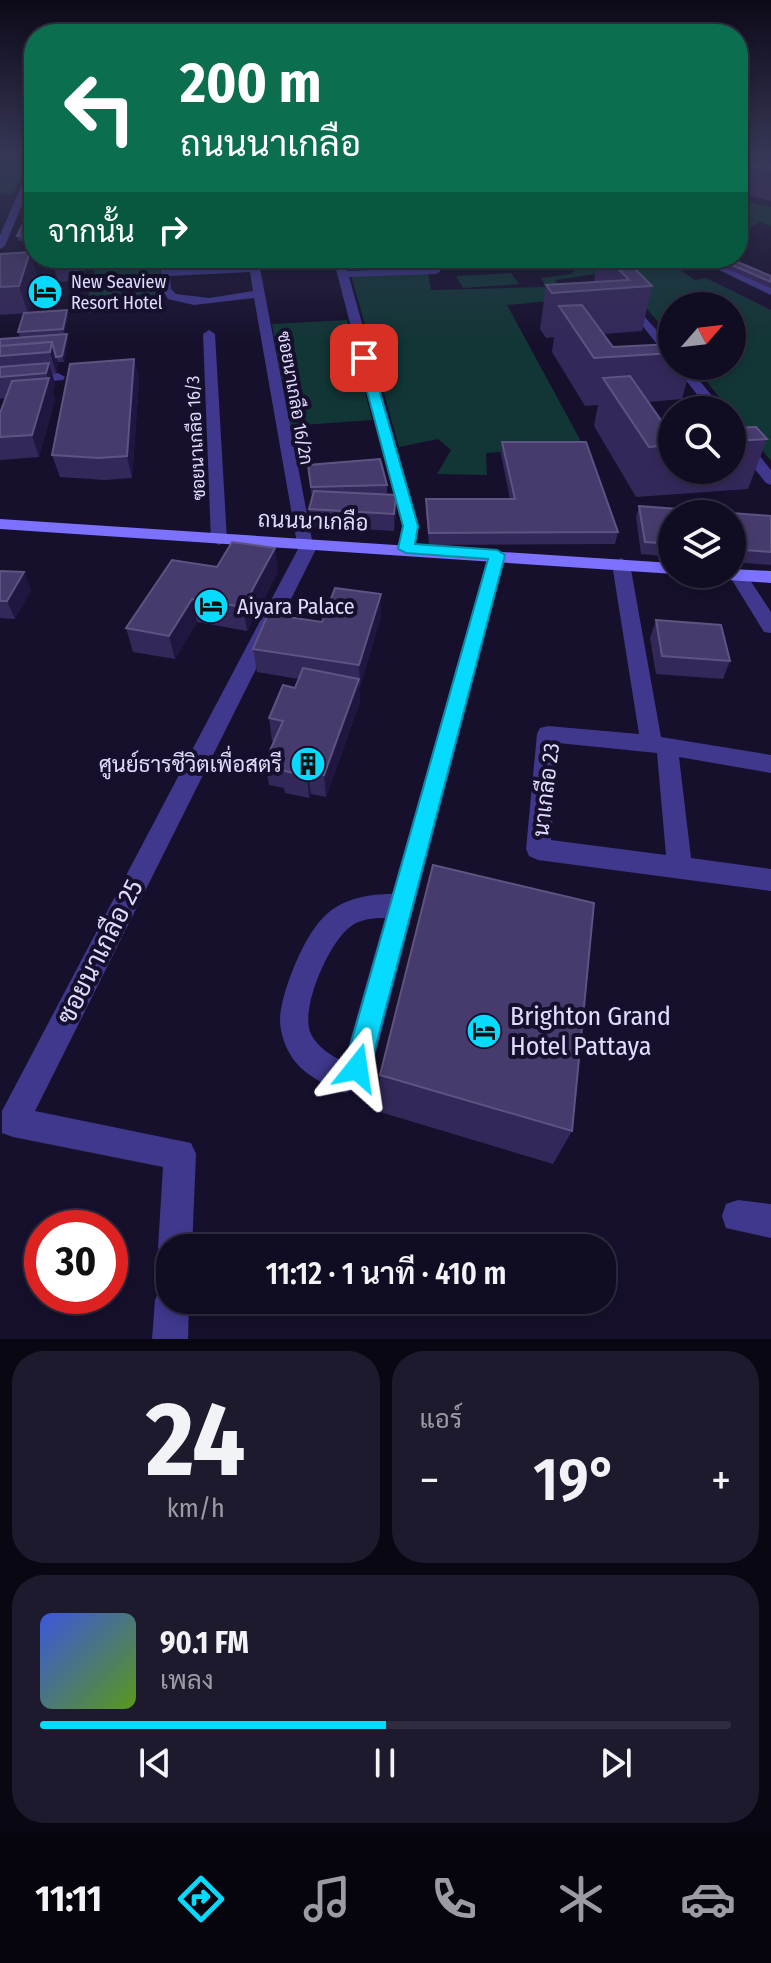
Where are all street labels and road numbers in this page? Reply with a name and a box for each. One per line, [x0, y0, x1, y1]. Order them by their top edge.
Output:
street label: ซอยนาเกลือ 16/2ก [272, 329, 319, 466]
street label: ซอยนาเกลือ 16/3 [181, 375, 210, 501]
street label: ถนนนาเกลือ [257, 506, 369, 536]
street label: นาเกลือ 23 [527, 741, 565, 839]
street label: ซอยนาเกลือ 25 [49, 874, 150, 1030]

